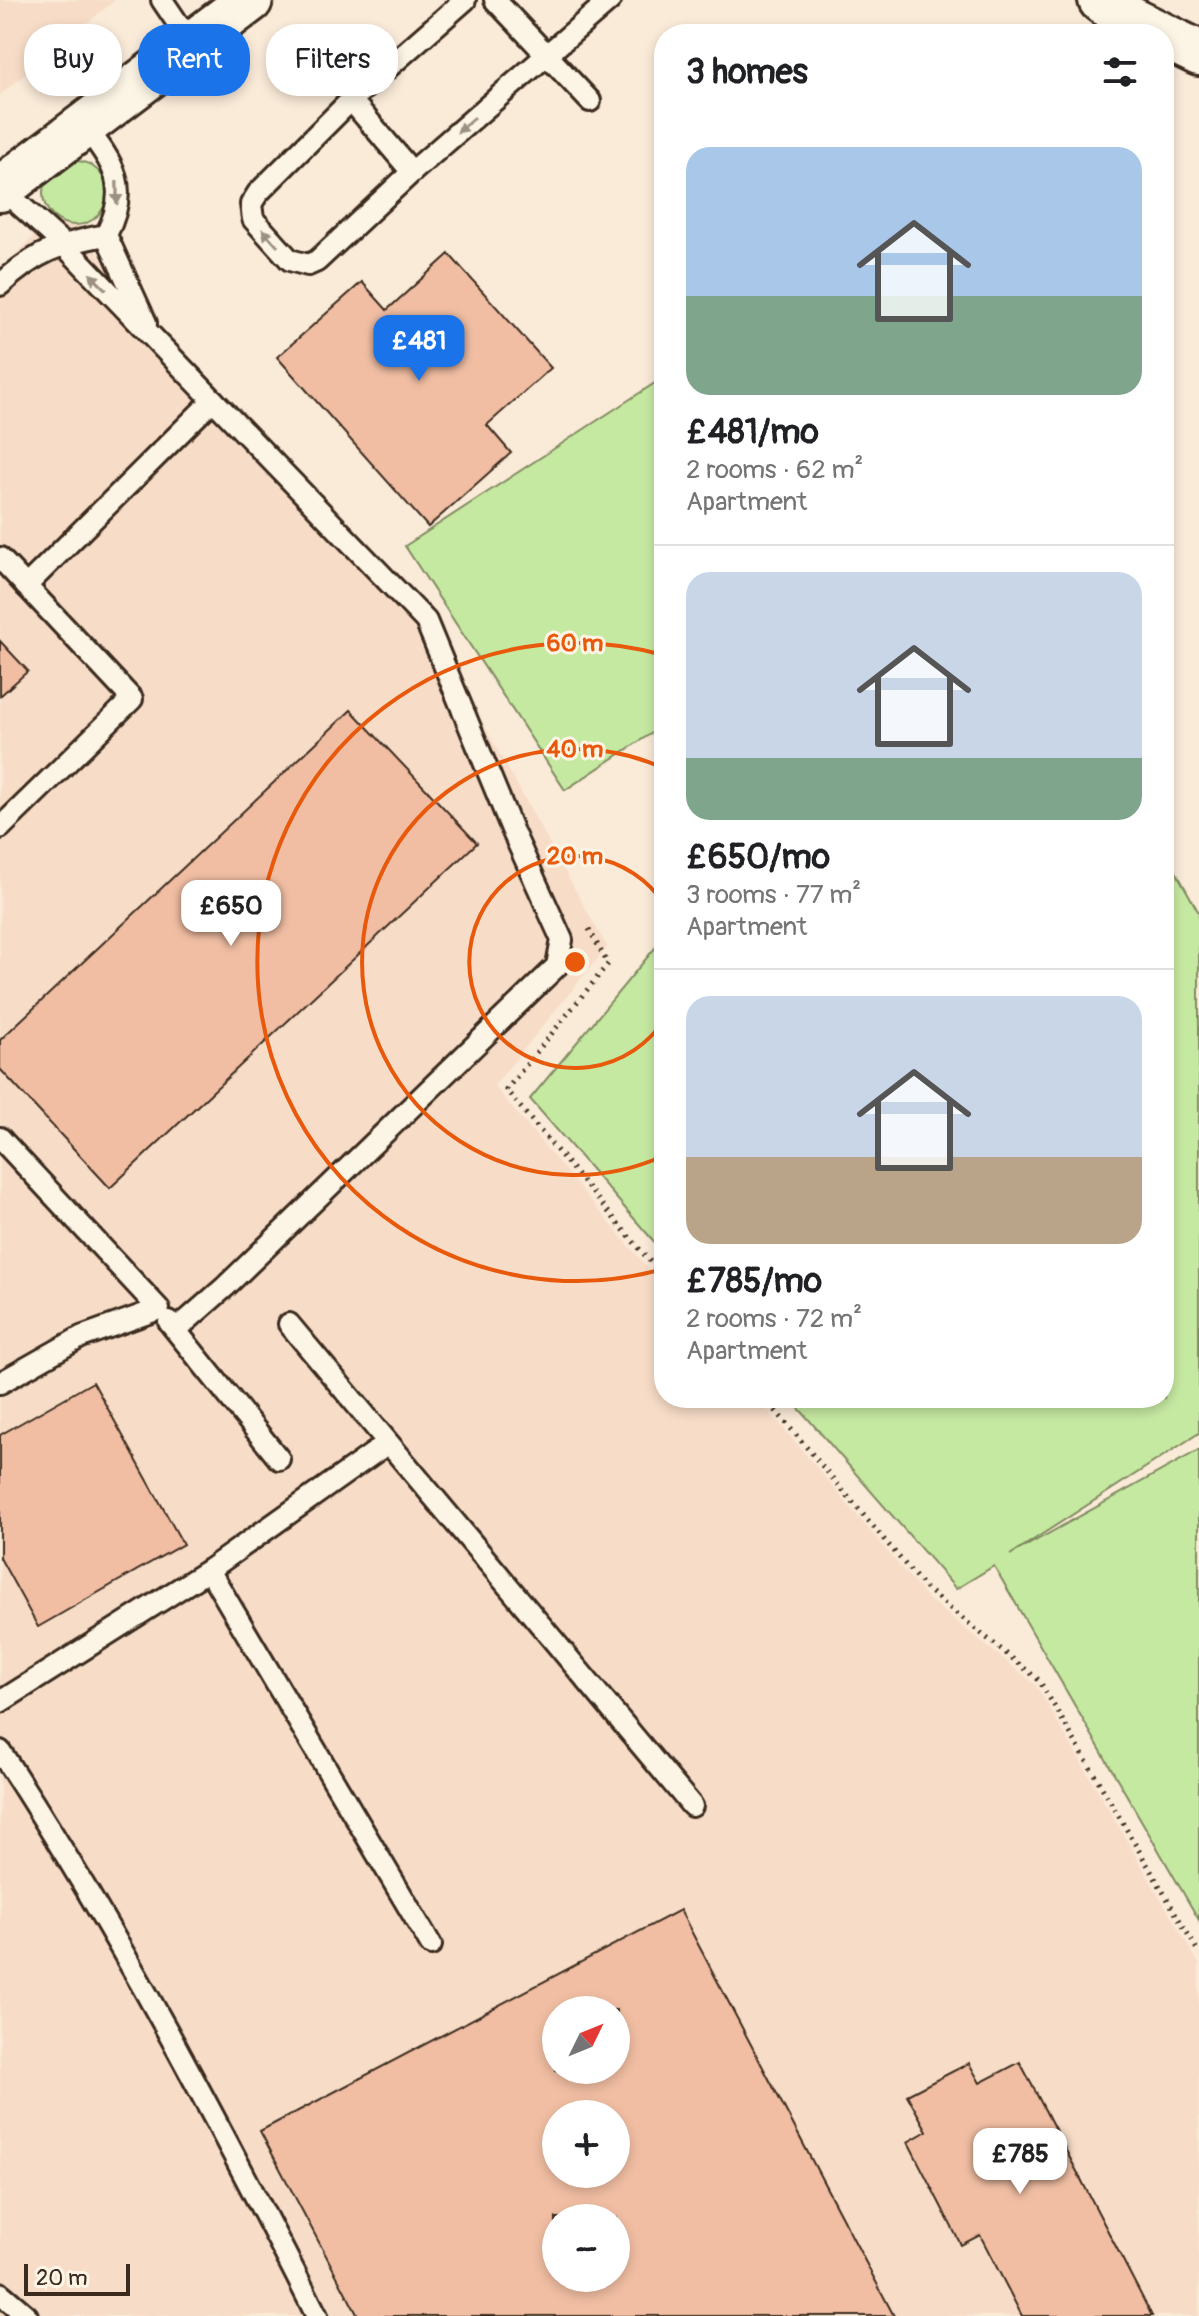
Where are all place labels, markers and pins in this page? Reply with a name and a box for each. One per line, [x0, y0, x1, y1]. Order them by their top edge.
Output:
pin: £481 [372, 315, 466, 383]
pin: £650 [184, 880, 278, 948]
centre of rings [561, 948, 589, 976]
pin: £785 [973, 2128, 1067, 2196]

